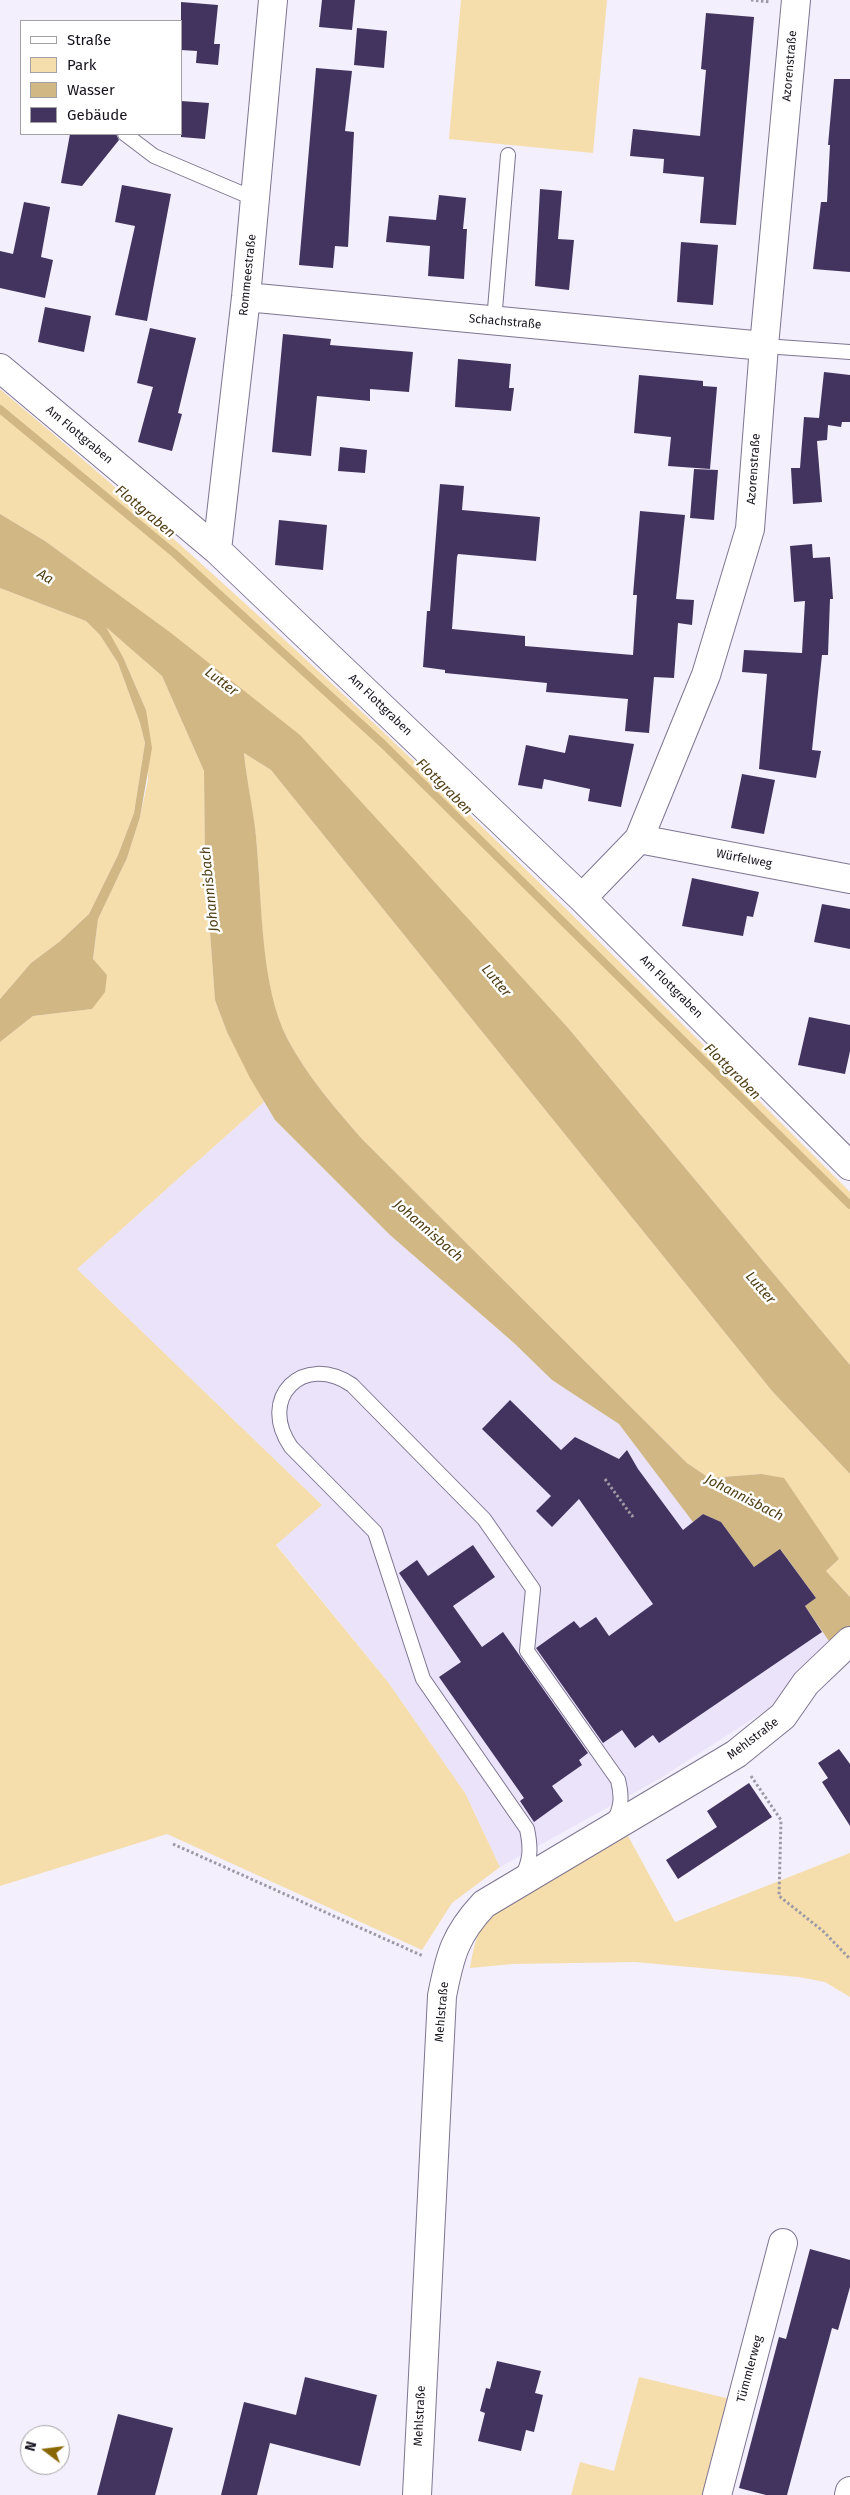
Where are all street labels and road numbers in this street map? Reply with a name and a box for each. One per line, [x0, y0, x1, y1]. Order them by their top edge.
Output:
street label: Azorenstraße [780, 30, 800, 102]
street label: Rommeestraße [237, 233, 259, 317]
street label: Schachstraße [468, 312, 542, 332]
street label: Am Flottgraben [43, 403, 115, 467]
street label: Azorenstraße [744, 433, 764, 505]
street label: Am Flottgraben [345, 671, 415, 739]
street label: Würfelweg [715, 847, 773, 871]
street label: Am Flottgraben [637, 953, 705, 1021]
street label: Mehlstraße [724, 1715, 782, 1763]
street label: Mehlstraße [432, 1981, 452, 2043]
street label: Tümmlerweg [734, 2334, 766, 2404]
street label: Mehlstraße [411, 2385, 429, 2447]

